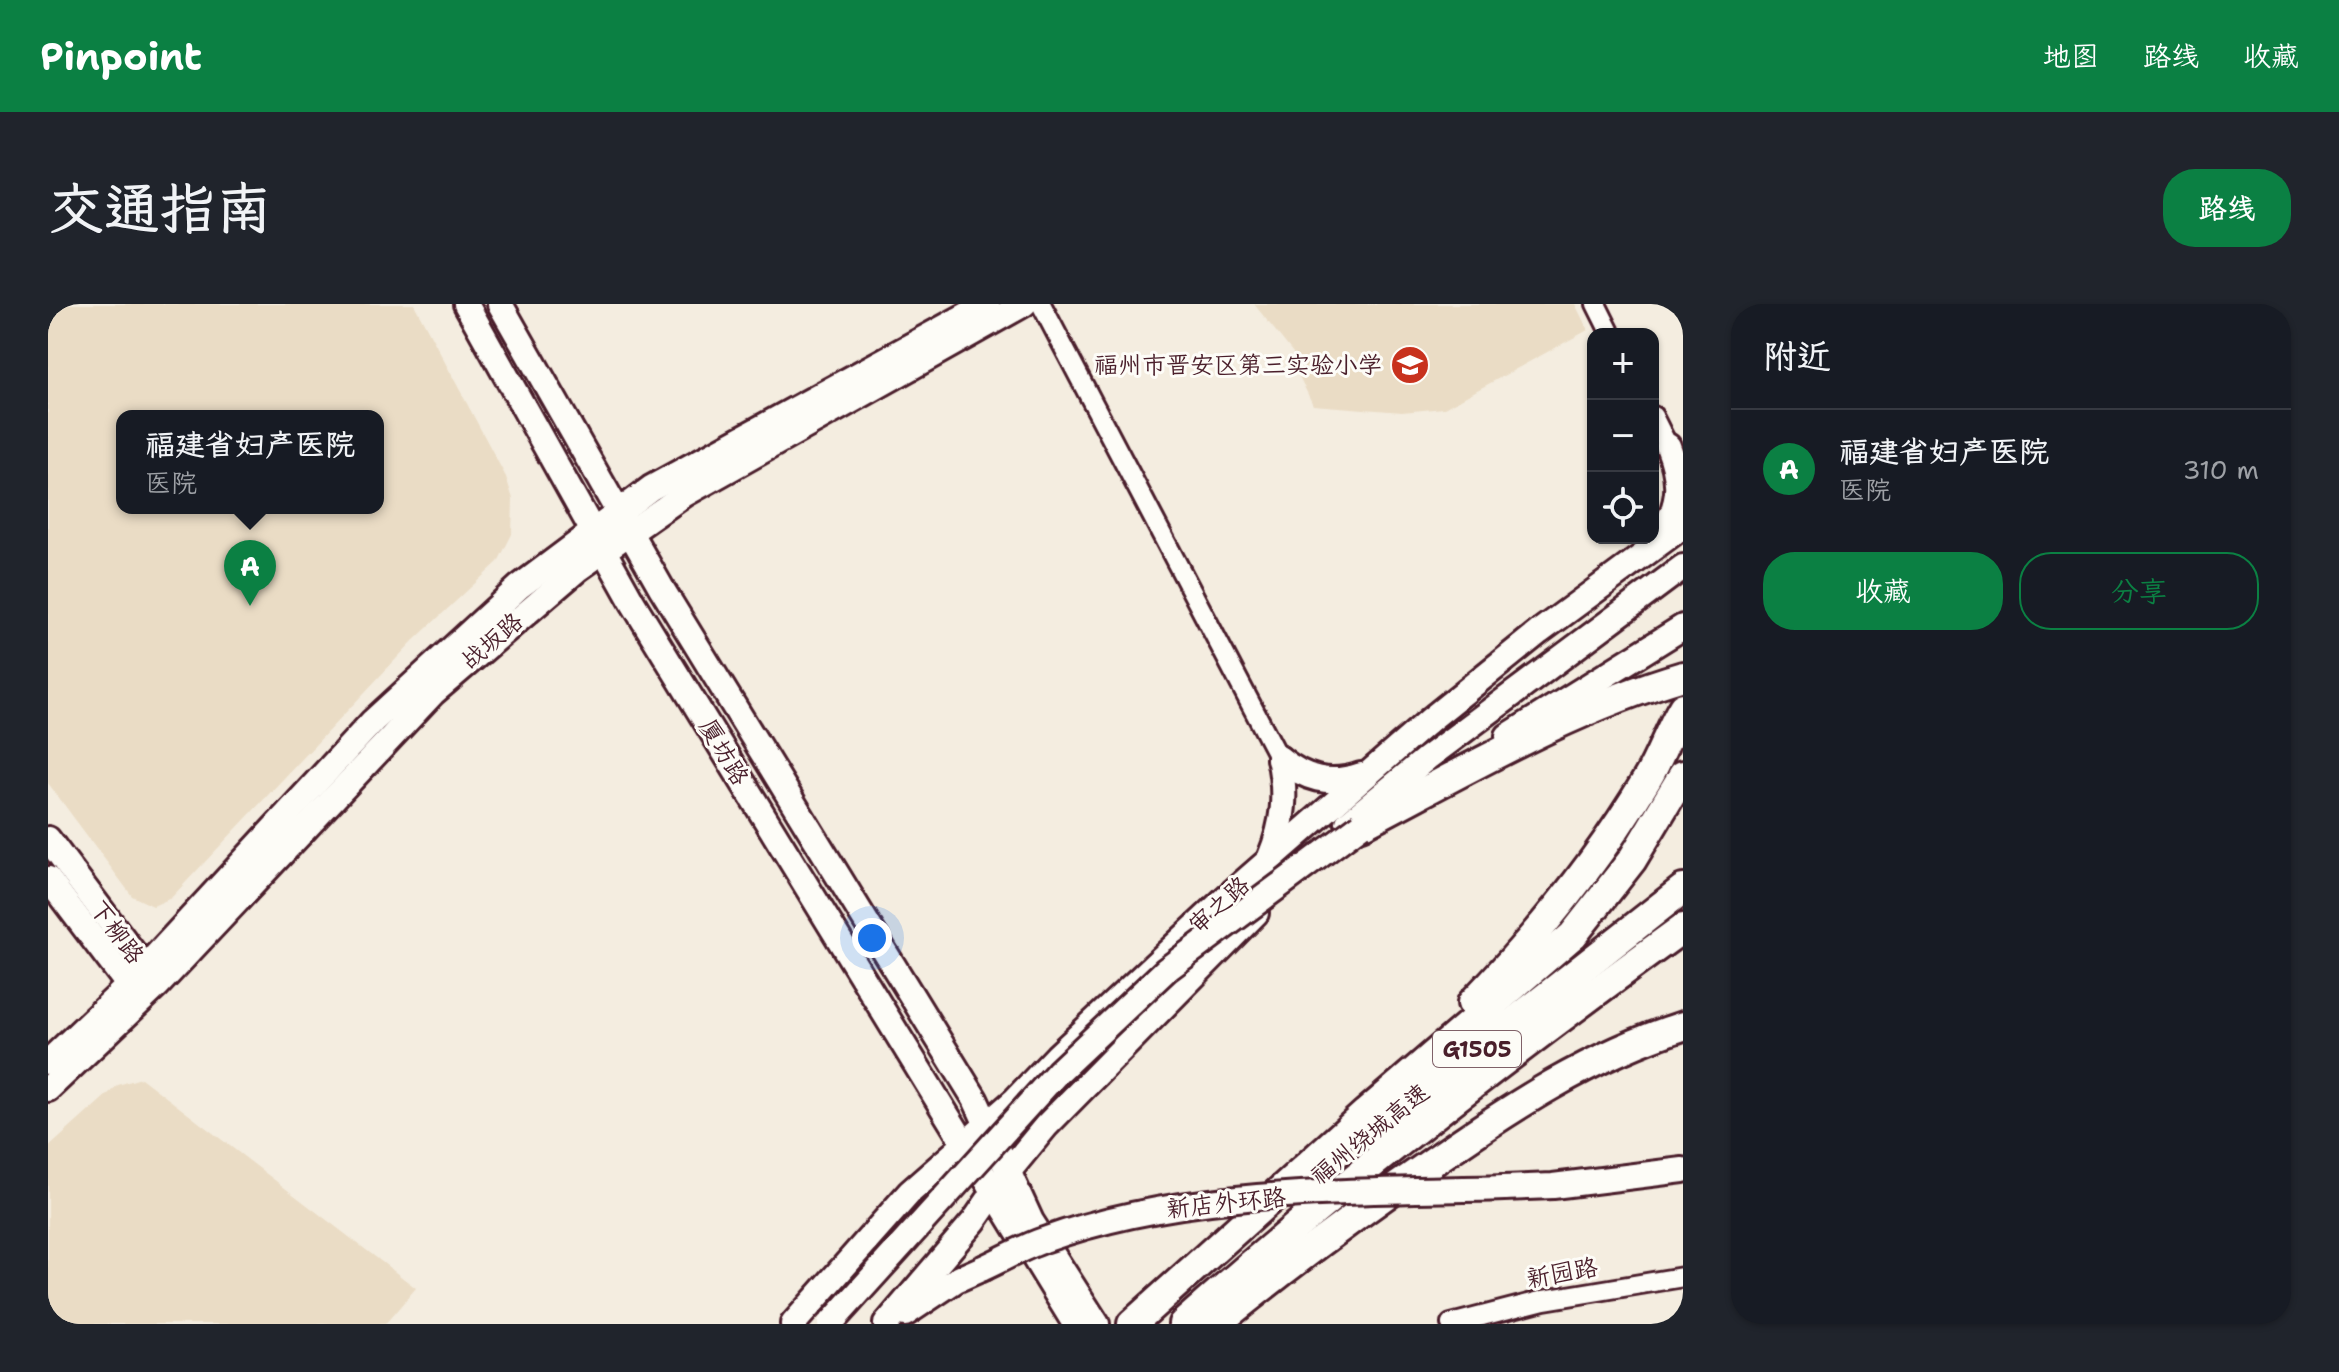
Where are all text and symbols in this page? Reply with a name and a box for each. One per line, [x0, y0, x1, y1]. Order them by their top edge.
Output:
text: Pinpoint [40, 31, 202, 82]
text: 地图 [2043, 37, 2099, 75]
text: 路线 [2143, 37, 2199, 75]
text: 收藏 [2243, 37, 2299, 75]
button: 路线 [2163, 169, 2291, 247]
text: 交通指南 [48, 171, 272, 246]
map controls [1587, 328, 1659, 544]
button: + [1587, 328, 1659, 400]
text: 附近 [1763, 333, 1831, 379]
school or university icon: 福州市晋安区第三实验小学 [1389, 344, 1431, 386]
place label: 福州市晋安区第三实验小学 [1094, 349, 1382, 381]
button: − [1587, 400, 1659, 472]
popup [116, 410, 384, 514]
text: 福建省妇产医院 [145, 424, 355, 465]
text: 福建省妇产医院 [1839, 431, 2049, 472]
text: A [1779, 452, 1799, 487]
text: 310 m [2183, 452, 2259, 487]
text: 医院 [145, 465, 197, 500]
button: locate [1587, 472, 1659, 544]
text: 医院 [1839, 472, 1891, 507]
pin: A [224, 540, 276, 606]
button: 收藏 [1763, 552, 2003, 630]
button: 分享 [2019, 552, 2259, 630]
street label: 战坂路 [454, 605, 530, 677]
street label: 厦坊路 [692, 713, 756, 791]
street label: 审之路 [1182, 869, 1256, 941]
street label: 下柳路 [83, 894, 151, 970]
your location [852, 918, 892, 958]
road number: G1505 [1433, 1031, 1521, 1067]
street label: 福州绕城高速 [1304, 1076, 1436, 1192]
street label: 新店外环路 [1165, 1181, 1287, 1225]
street label: 新园路 [1524, 1251, 1600, 1295]

